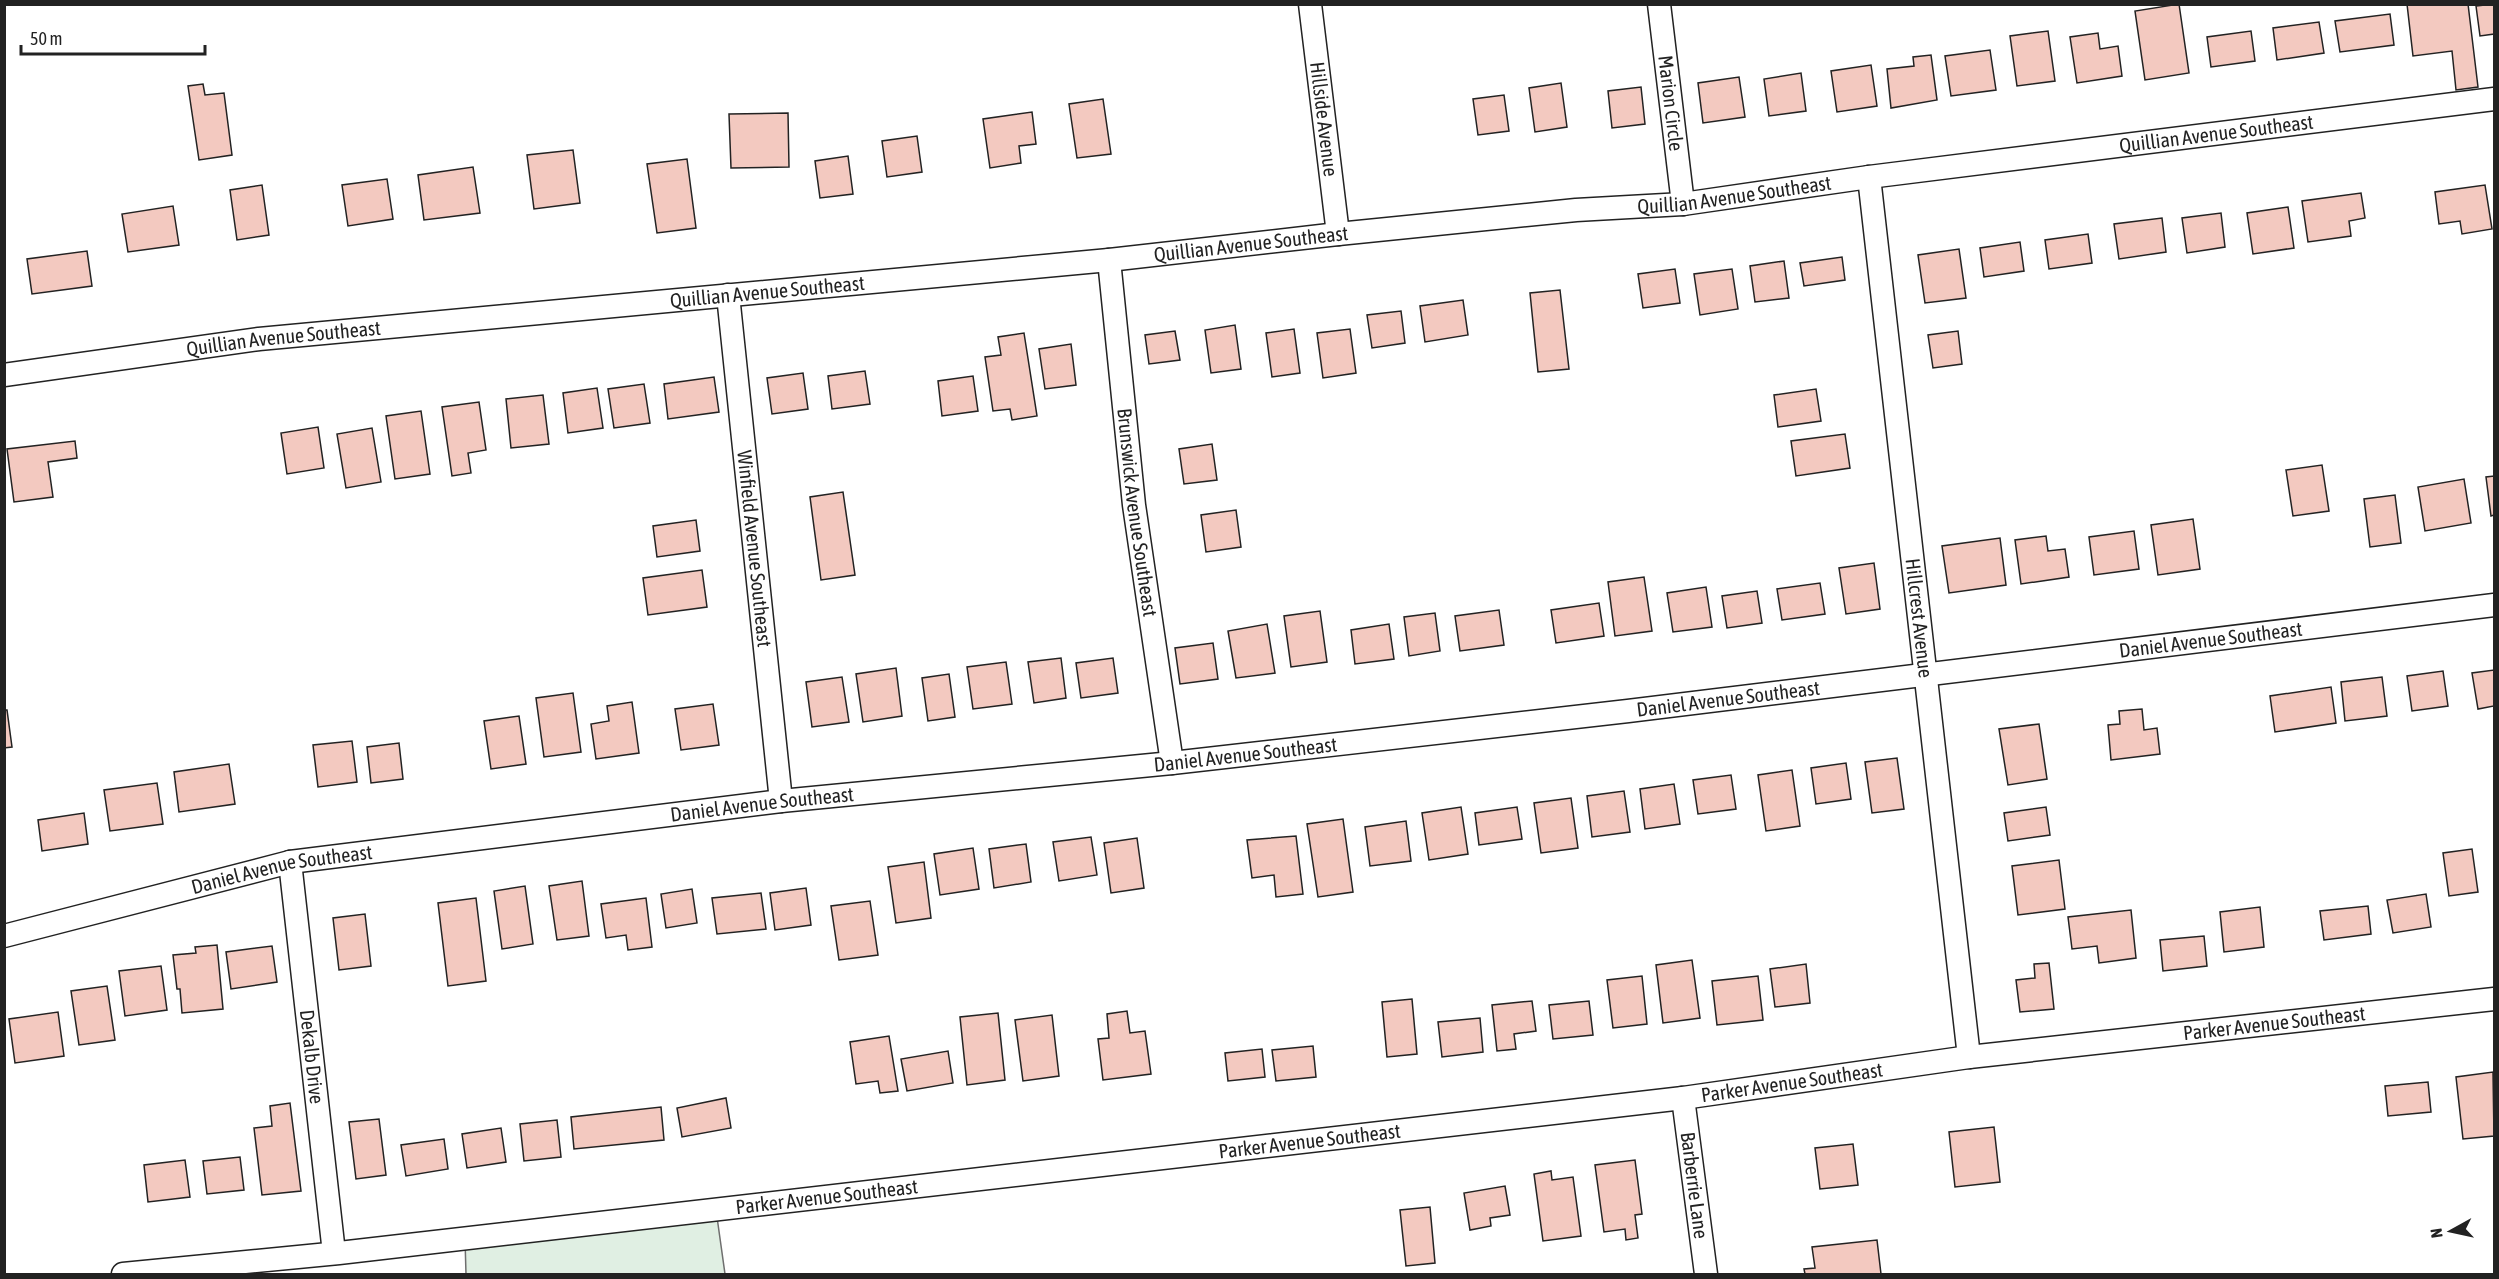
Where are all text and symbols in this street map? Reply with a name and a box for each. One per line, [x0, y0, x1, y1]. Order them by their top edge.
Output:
scale bar [21, 18, 206, 56]
text: 50 m [30, 28, 62, 49]
street label: Marion Circle [1654, 54, 1689, 152]
street label: Hillside Avenue [1306, 60, 1343, 178]
street label: Quillian Avenue Southeast [2118, 110, 2315, 157]
street label: Quillian Avenue Southeast [1637, 171, 1833, 218]
street label: Quillian Avenue Southeast [1153, 221, 1349, 266]
street label: Quillian Avenue Southeast [669, 271, 866, 312]
street label: Quillian Avenue Southeast [185, 316, 382, 360]
street label: Brunswick Avenue Southeast [1113, 407, 1162, 618]
street label: Winfield Avenue Southeast [733, 449, 777, 648]
street label: Hillcrest Avenue [1901, 557, 1938, 679]
street label: Daniel Avenue Southeast [2118, 617, 2304, 662]
street label: Daniel Avenue Southeast [1635, 676, 1821, 721]
street label: Daniel Avenue Southeast [1153, 732, 1339, 776]
street label: Daniel Avenue Southeast [669, 782, 855, 826]
street label: Daniel Avenue Southeast [189, 840, 374, 898]
street label: Parker Avenue Southeast [2182, 1001, 2367, 1044]
street label: Dekalb Drive [296, 1008, 329, 1105]
street label: Parker Avenue Southeast [1700, 1057, 1884, 1106]
street label: Parker Avenue Southeast [1217, 1119, 1402, 1162]
street label: Barberrie Lane [1677, 1130, 1713, 1240]
street label: Parker Avenue Southeast [734, 1174, 919, 1218]
north arrow [2421, 1201, 2481, 1261]
text: N [2427, 1227, 2446, 1239]

